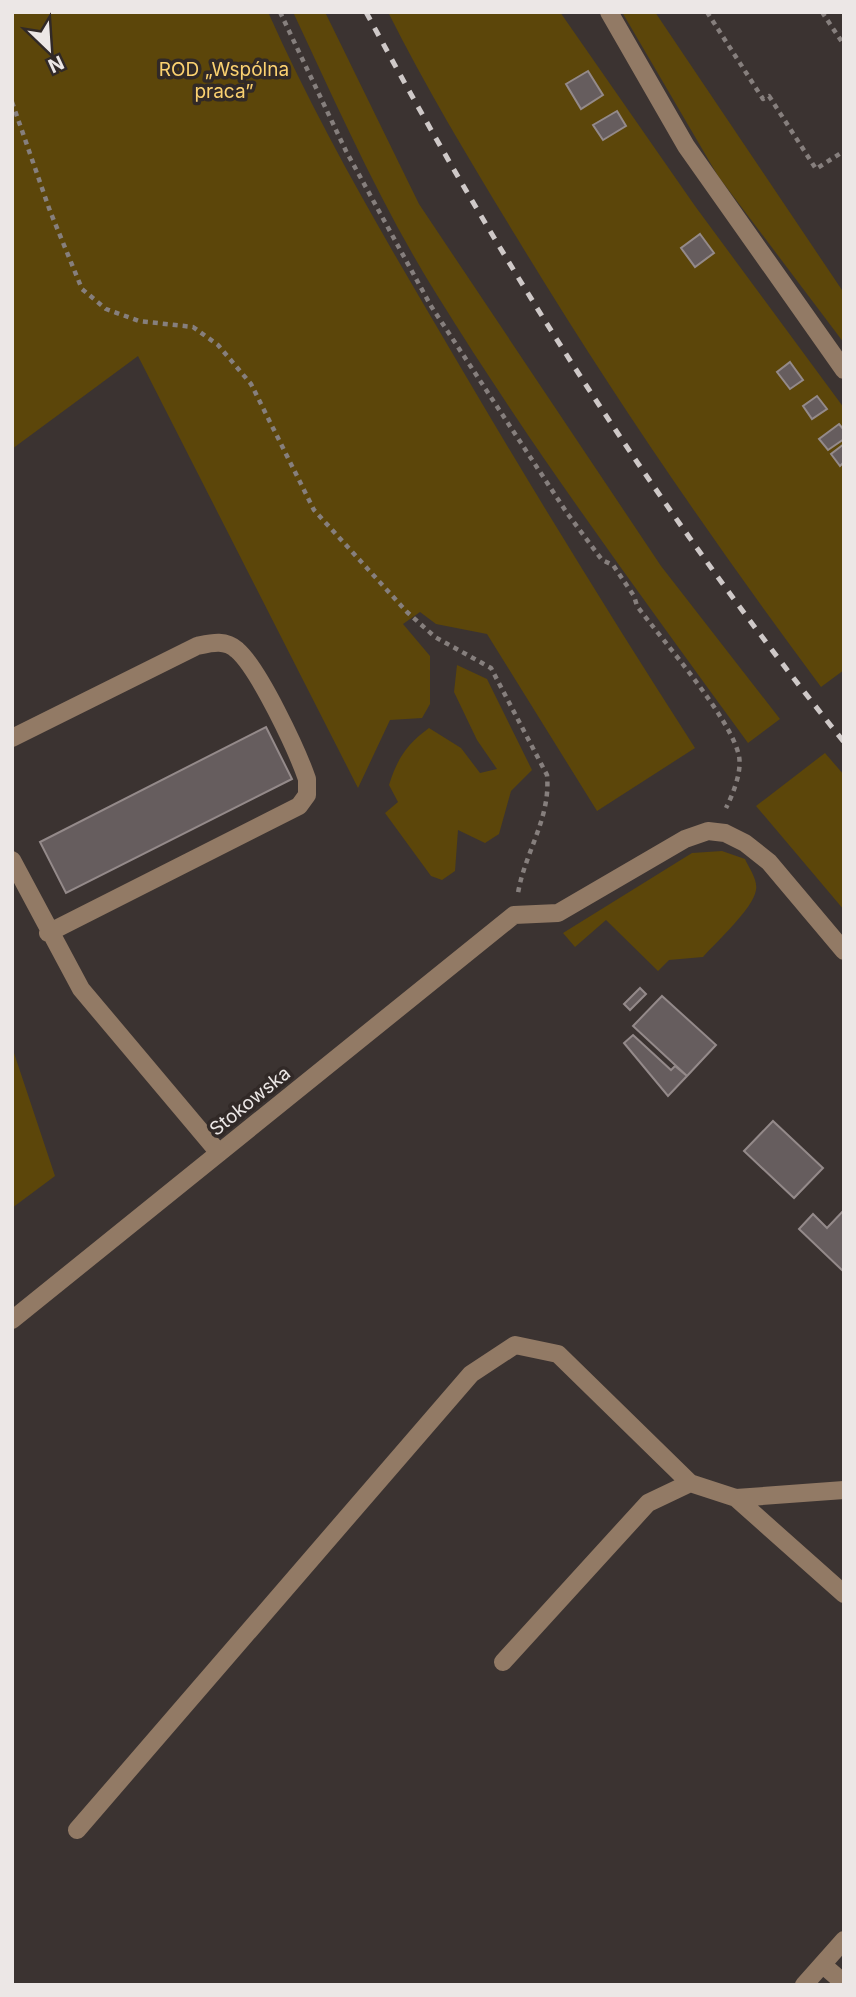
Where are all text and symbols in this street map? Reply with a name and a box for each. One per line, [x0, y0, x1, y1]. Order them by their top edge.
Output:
north arrow [14, 14, 84, 84]
text: N [45, 50, 67, 77]
park label: ROD „Wspólna praca” [159, 58, 289, 103]
street label: Stokowska [205, 1061, 295, 1141]

